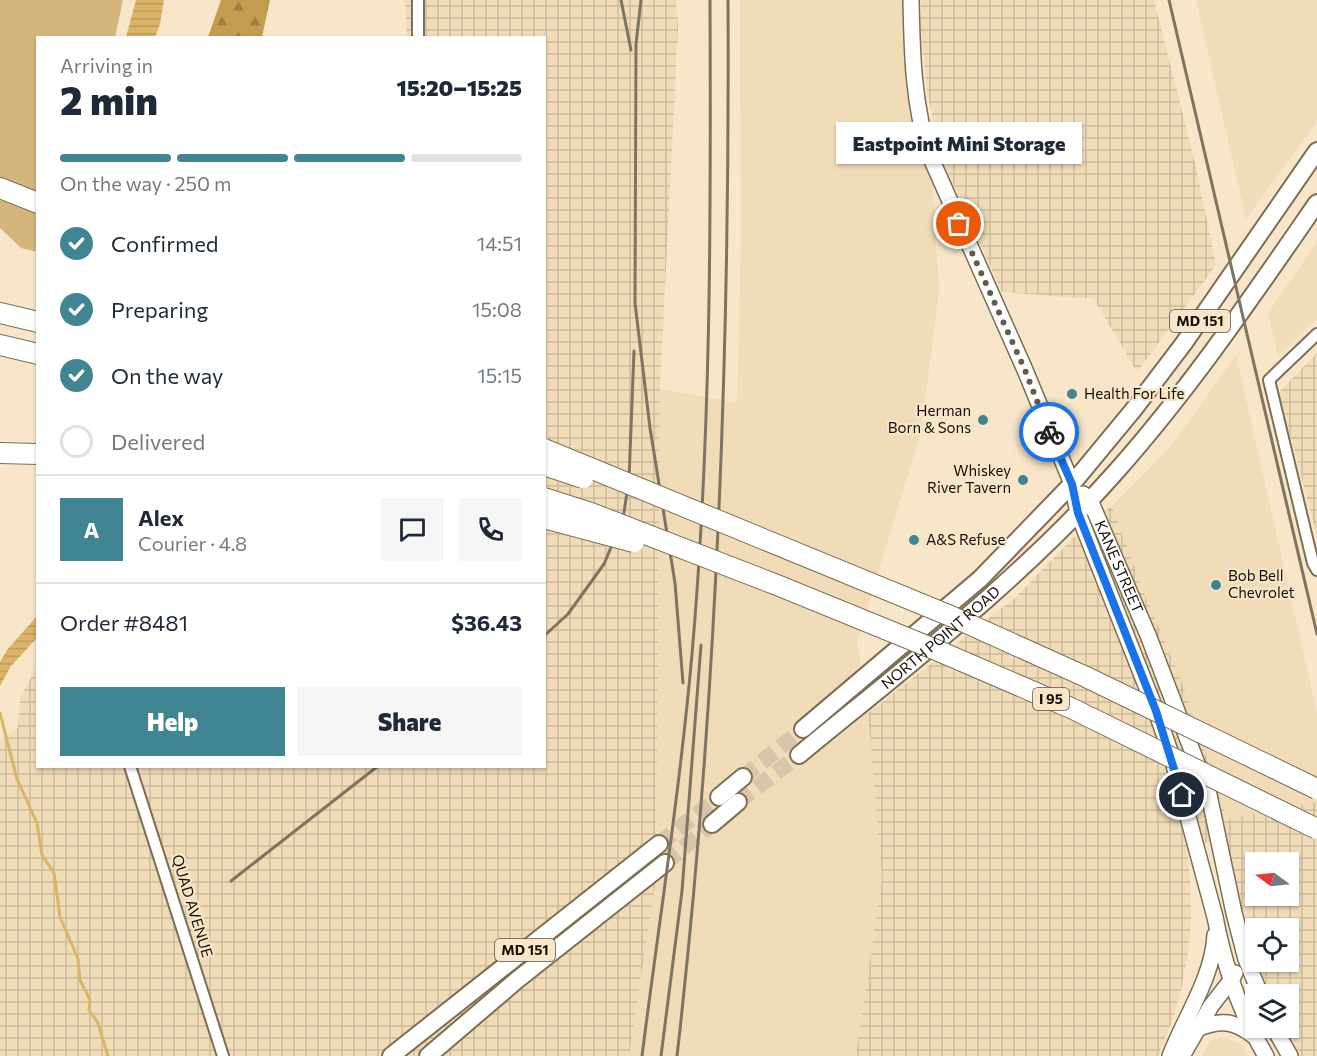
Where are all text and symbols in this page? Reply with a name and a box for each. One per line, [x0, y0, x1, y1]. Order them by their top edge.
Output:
text: Arriving in [60, 53, 153, 77]
text: 15:20–15:25 [397, 74, 522, 101]
text: 2 min [60, 75, 158, 123]
callout: Eastpoint Mini Storage [836, 122, 1082, 164]
text: Eastpoint Mini Storage [853, 131, 1066, 155]
text: On the way · 250 m [60, 171, 231, 195]
pin [933, 198, 984, 249]
icon: bag [942, 207, 975, 240]
icon: check [60, 227, 93, 260]
text: Confirmed [111, 230, 218, 257]
text: 14:51 [477, 231, 522, 255]
icon: check [60, 293, 93, 326]
text: Preparing [111, 296, 208, 323]
text: 15:08 [472, 297, 522, 321]
road number: MD 151 [1170, 310, 1230, 332]
icon: check [60, 359, 93, 392]
text: On the way [111, 362, 223, 389]
text: 15:15 [477, 363, 522, 387]
place label: Health For Life [1084, 384, 1185, 402]
marker: Health For Life [1065, 387, 1079, 401]
place label: Herman Born & Sons [888, 401, 971, 436]
courier [1019, 402, 1079, 462]
marker: Herman Born & Sons [976, 413, 990, 427]
icon: bike [1033, 416, 1066, 449]
text: Delivered [111, 428, 205, 455]
place label: Whiskey River Tavern [927, 461, 1011, 496]
marker: Whiskey River Tavern [1016, 473, 1030, 487]
button: chat [381, 498, 444, 561]
button: phone [459, 498, 522, 561]
text: Alex [138, 504, 184, 531]
text: A [84, 516, 99, 543]
street label: KANE STREET [1092, 517, 1148, 616]
place label: A&S Refuse [926, 530, 1005, 548]
text: Courier · 4.8 [138, 531, 247, 555]
marker: A&S Refuse [907, 533, 921, 547]
place label: Bob Bell Chevrolet [1228, 566, 1295, 601]
marker: Bob Bell Chevrolet [1209, 578, 1223, 592]
street label: NORTH POINT ROAD [877, 582, 1003, 692]
text: Order #8481 [60, 609, 188, 636]
text: $36.43 [451, 609, 522, 636]
button: Help [60, 687, 285, 756]
button: Share [297, 687, 522, 756]
road number: I 95 [1033, 688, 1069, 710]
pin [1156, 769, 1207, 820]
icon: home [1165, 778, 1198, 811]
street label: QUAD AVENUE [169, 852, 217, 959]
north arrow [1245, 852, 1299, 906]
map controls [1245, 852, 1299, 1038]
button: locate [1245, 918, 1299, 972]
road number: MD 151 [495, 939, 555, 961]
button: layers [1245, 984, 1299, 1038]

